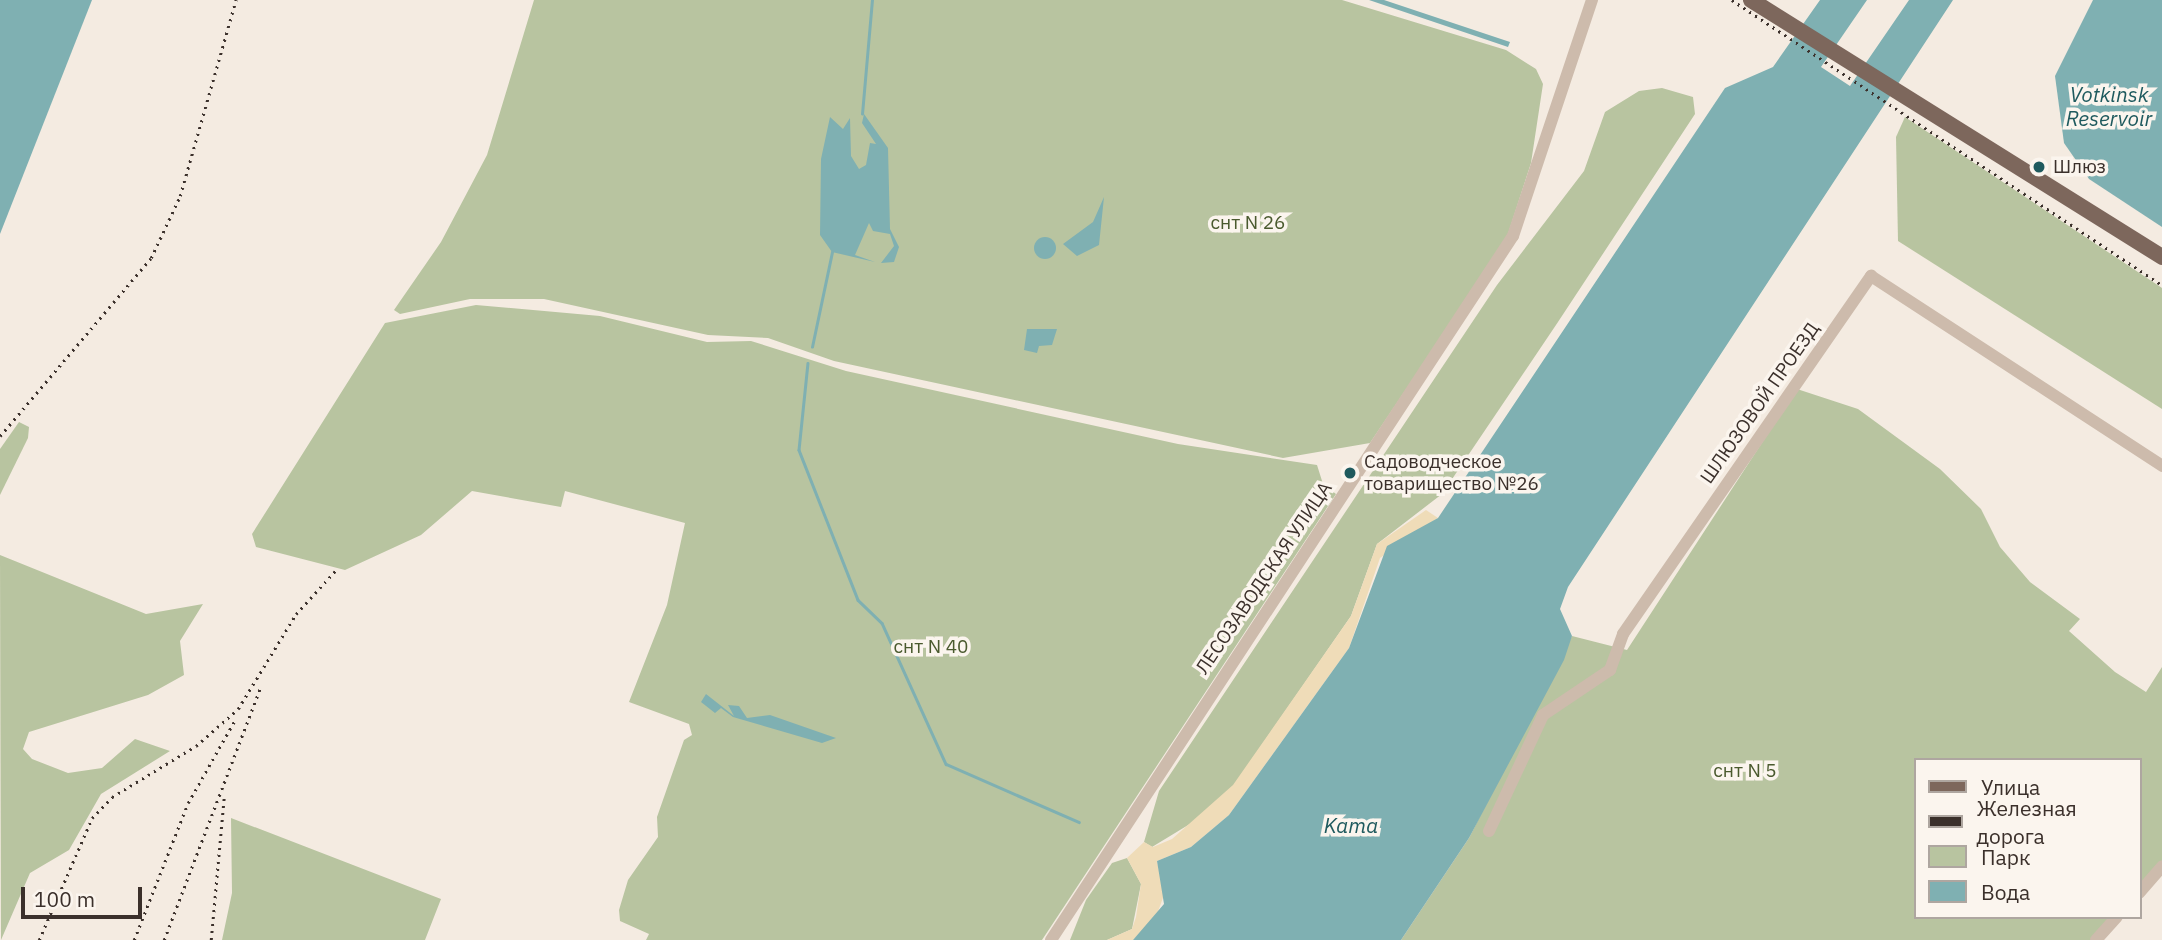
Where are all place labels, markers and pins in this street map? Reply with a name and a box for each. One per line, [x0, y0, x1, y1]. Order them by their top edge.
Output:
place label: Шлюз [2053, 156, 2106, 178]
marker: Шлюз [2031, 159, 2047, 175]
place label: Садоводческое товарищество №26 [1364, 451, 1539, 495]
marker: Садоводческое товарищество №26 [1342, 465, 1358, 481]

